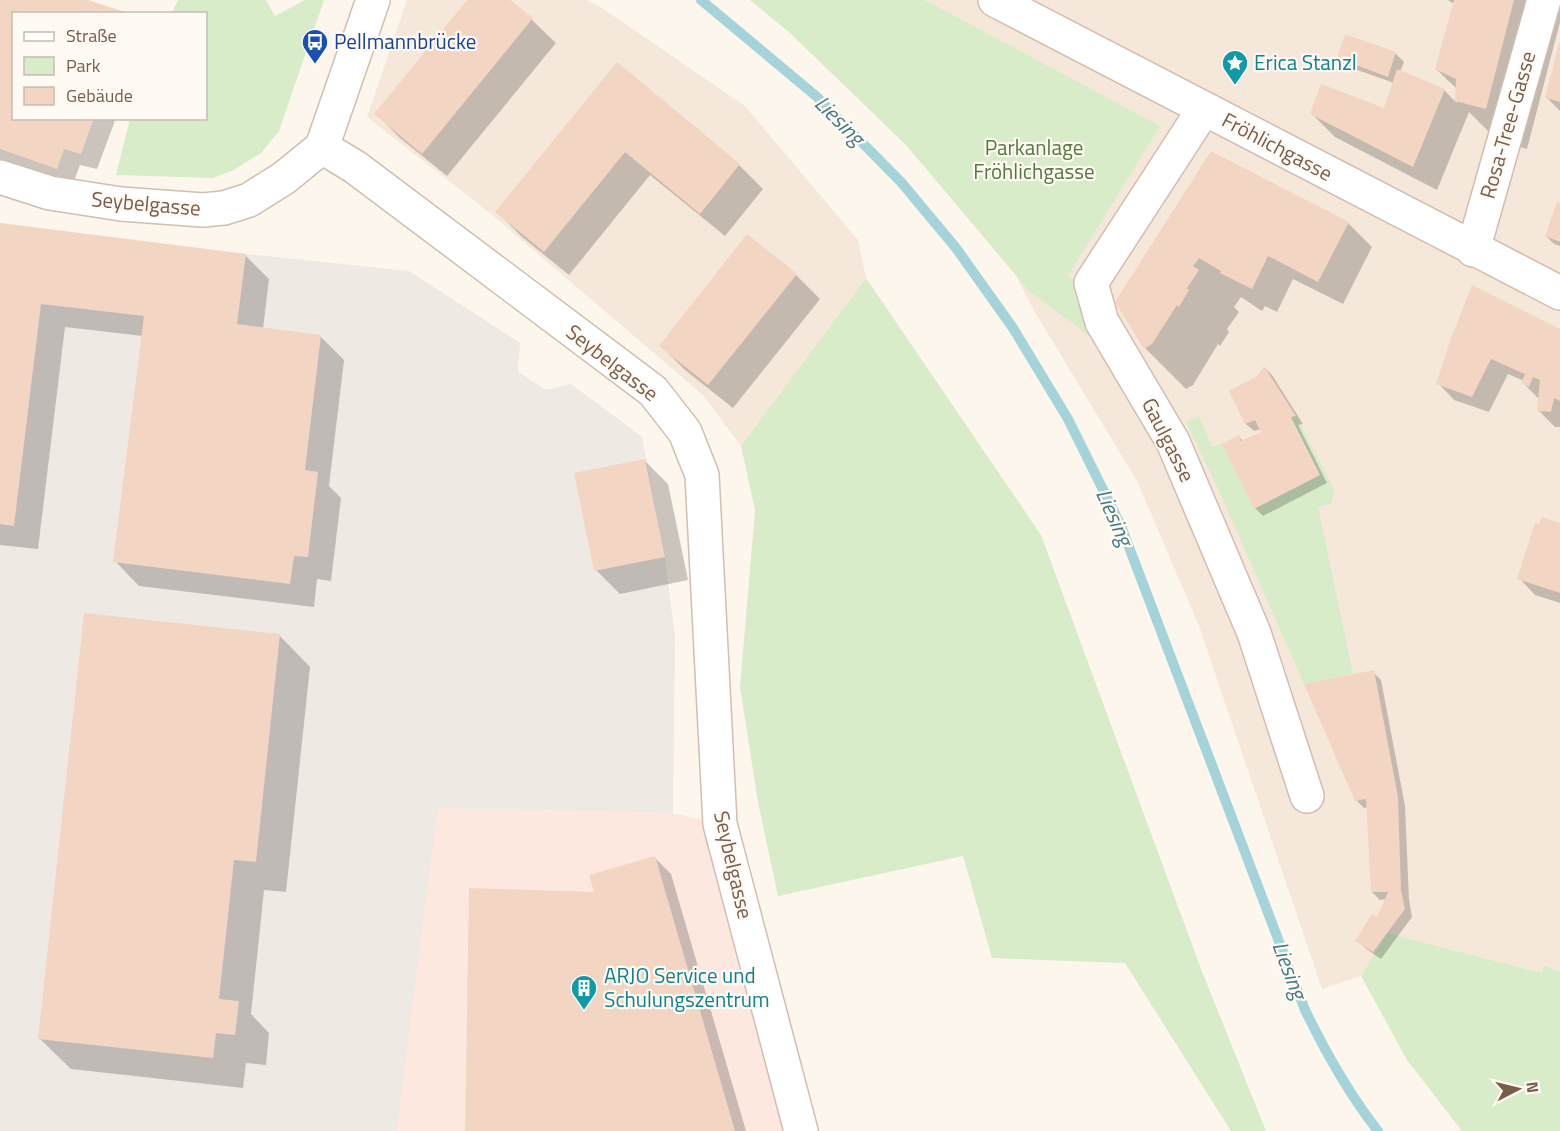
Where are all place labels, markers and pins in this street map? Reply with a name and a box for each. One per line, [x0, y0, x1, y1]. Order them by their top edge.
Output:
place label: Pellmannbrücke [334, 25, 476, 57]
bus stop icon: Pellmannbrücke [300, 27, 330, 65]
place label: Erica Stanzl [1254, 46, 1357, 78]
place icon: Erica Stanzl [1220, 48, 1250, 86]
place label: ARJO Service und Schulungszentrum [604, 959, 769, 1015]
building icon: ARJO Service und Schulungszentrum [569, 973, 599, 1011]

